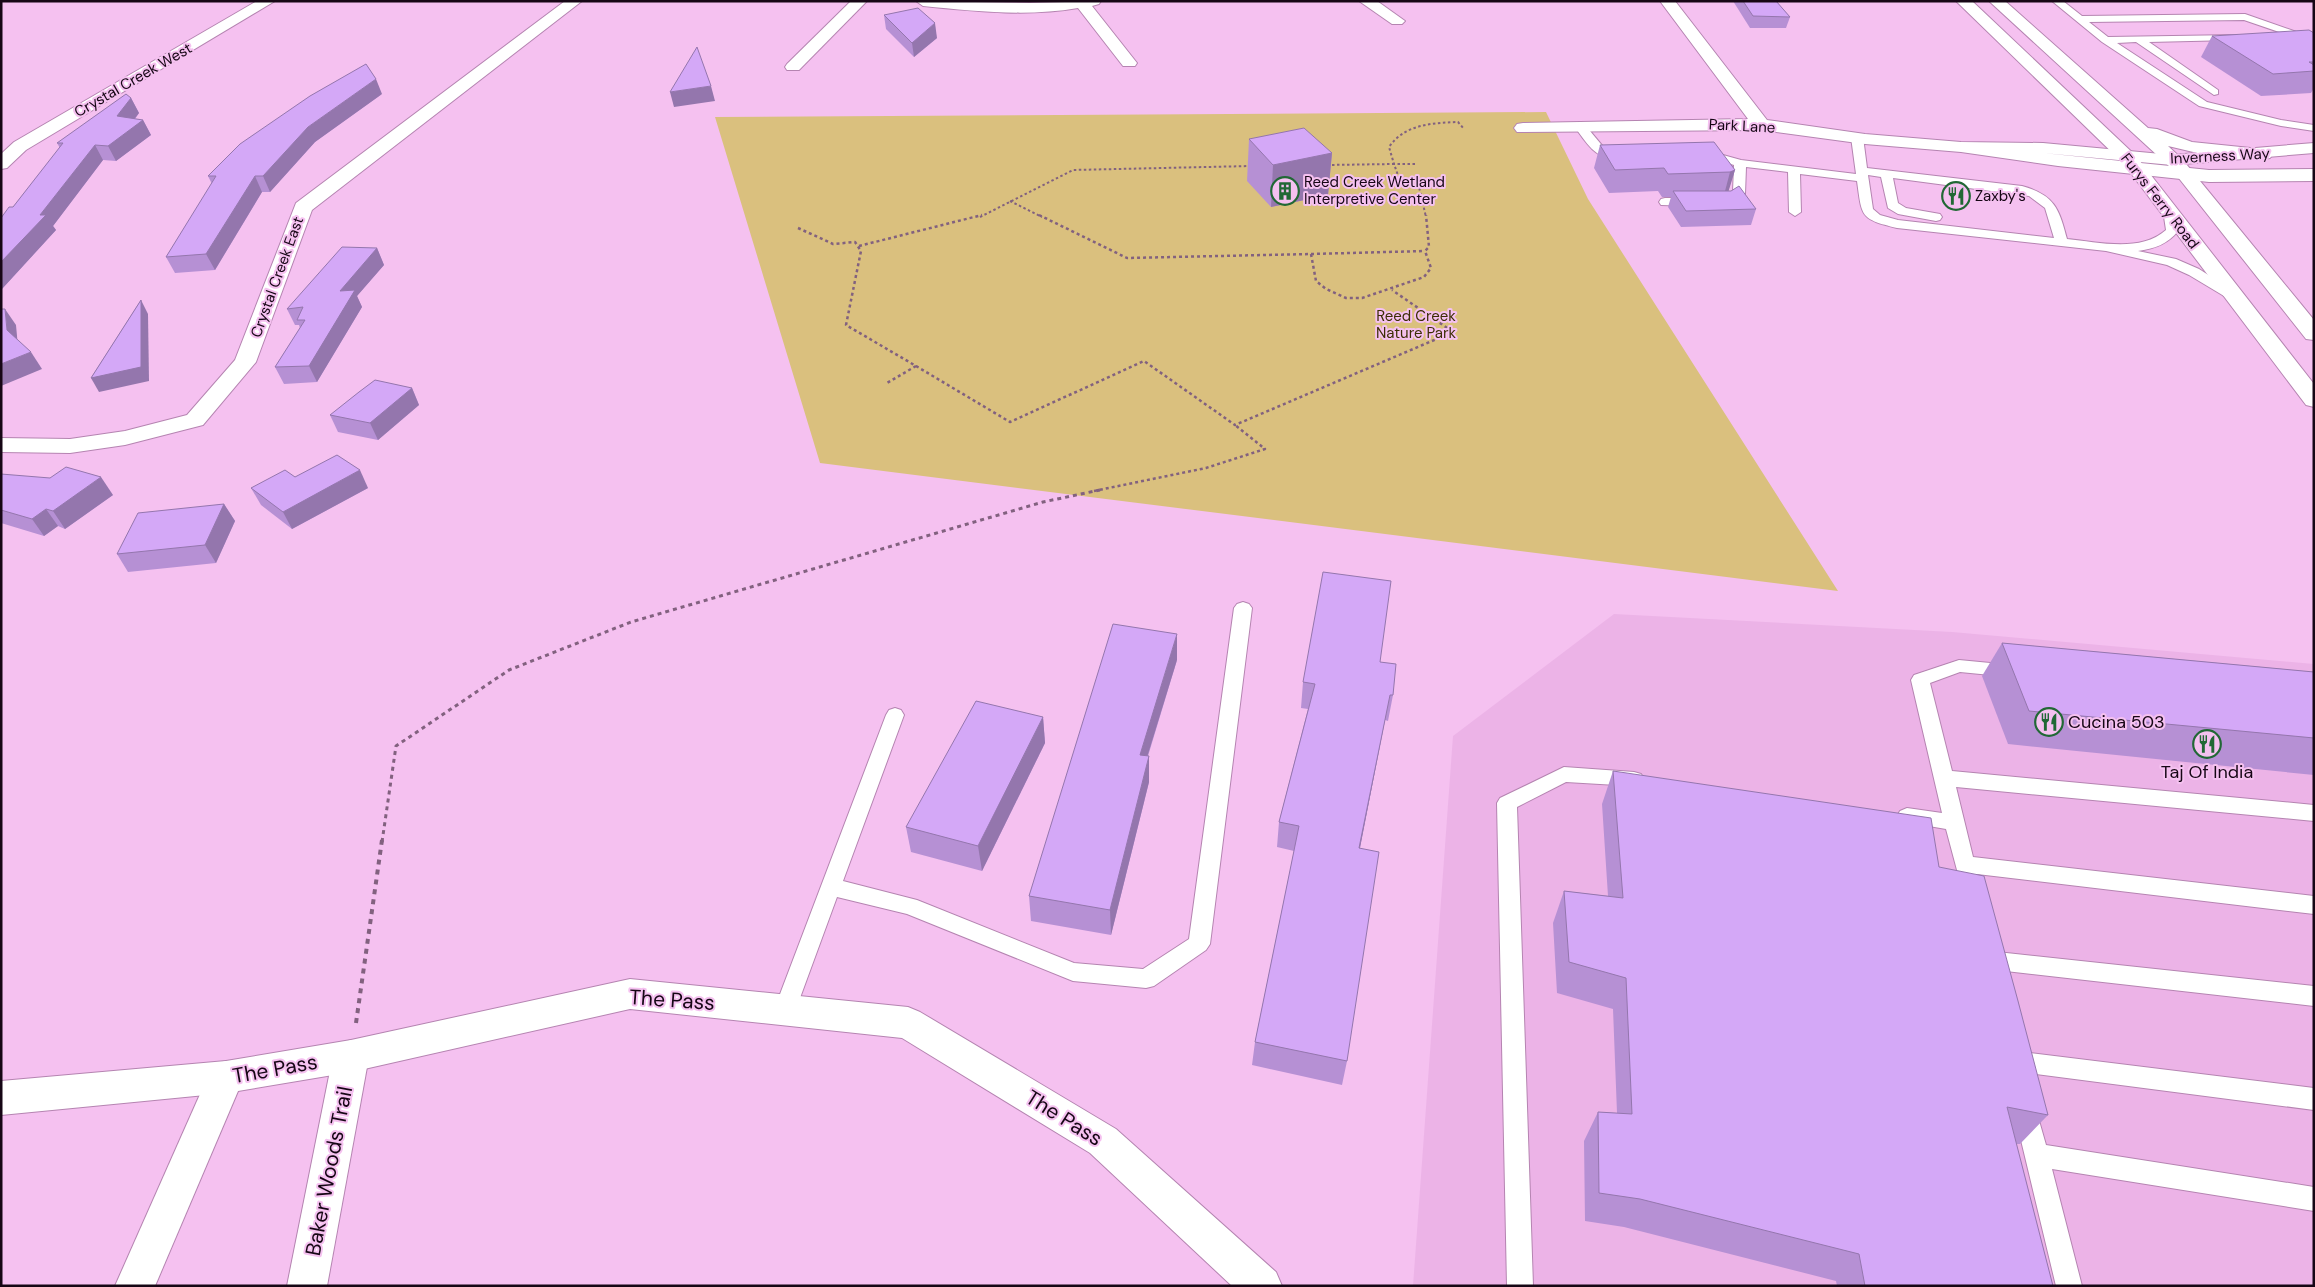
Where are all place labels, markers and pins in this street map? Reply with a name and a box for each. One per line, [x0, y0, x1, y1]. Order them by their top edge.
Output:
place label: Reed Creek Wetland Interpretive Center [1304, 172, 1445, 209]
building icon: Reed Creek Wetland Interpretive Center [1270, 176, 1300, 206]
restaurant icon: Zaxby's [1941, 181, 1971, 211]
place label: Zaxby's [1975, 186, 2026, 206]
restaurant icon: Cucina 503 [2034, 707, 2064, 737]
place label: Cucina 503 [2068, 710, 2165, 734]
restaurant icon: Taj Of India [2192, 729, 2222, 759]
place label: Taj Of India [2161, 760, 2253, 784]

